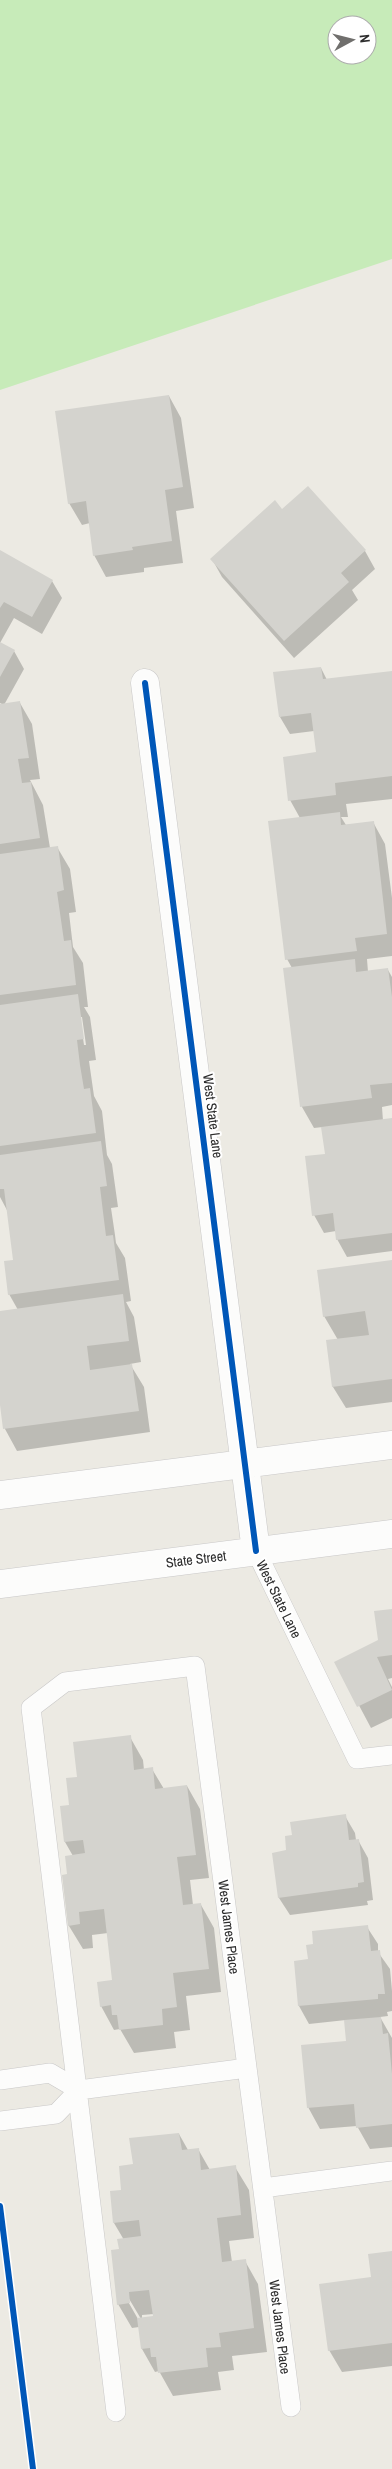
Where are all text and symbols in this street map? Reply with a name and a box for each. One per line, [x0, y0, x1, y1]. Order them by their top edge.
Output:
north arrow [327, 15, 377, 65]
text: N [355, 33, 374, 44]
street label: West State Lane [199, 1073, 227, 1159]
street label: State Street [165, 1546, 227, 1572]
street label: West State Lane [252, 1557, 306, 1641]
street label: West James Place [214, 1879, 244, 1975]
street label: West James Place [265, 2279, 295, 2375]

